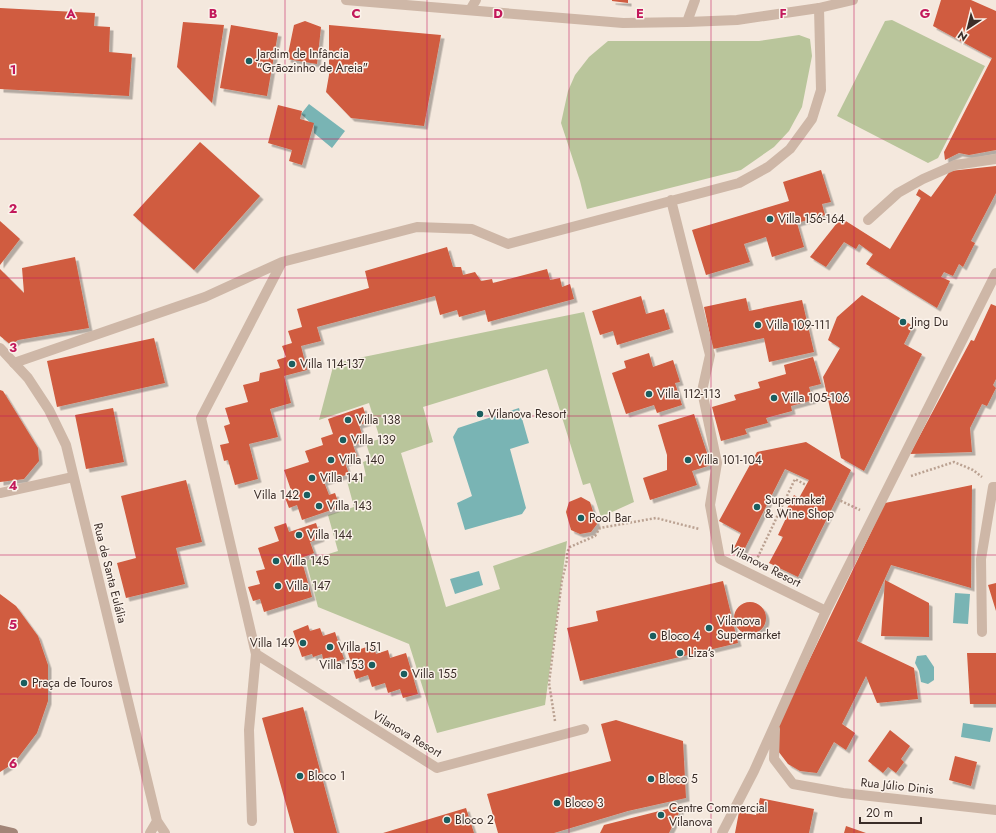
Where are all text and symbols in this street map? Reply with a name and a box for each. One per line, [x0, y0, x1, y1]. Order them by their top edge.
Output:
text: A [65, 4, 76, 23]
text: B [209, 4, 218, 23]
text: C [351, 4, 361, 23]
text: D [493, 4, 503, 23]
text: E [636, 4, 644, 23]
text: F [779, 4, 787, 23]
text: G [920, 4, 931, 23]
north arrow [948, 8, 988, 48]
text: N [954, 27, 970, 45]
place label: Jardim de Infância "Grãozinho de Areia" [255, 45, 368, 77]
marker: Jardim de Infância "Grãozinho de Areia" [244, 56, 254, 66]
text: 1 [10, 60, 16, 79]
text: 2 [9, 199, 17, 218]
place label: Villa 156-164 [778, 210, 845, 228]
marker: Villa 156-164 [765, 214, 775, 224]
place label: Jing Du [909, 313, 948, 331]
place label: Villa 109-111 [766, 316, 830, 334]
marker: Jing Du [898, 317, 908, 327]
marker: Villa 109-111 [753, 320, 763, 330]
text: 3 [9, 338, 17, 357]
place label: Villa 114-137 [300, 355, 365, 373]
marker: Villa 114-137 [287, 359, 297, 369]
place label: Villa 112-113 [657, 385, 721, 403]
marker: Villa 112-113 [644, 389, 654, 399]
place label: Villa 105-106 [782, 389, 849, 407]
marker: Villa 105-106 [769, 393, 779, 403]
place label: Vilanova Resort [488, 405, 566, 423]
marker: Vilanova Resort [475, 409, 485, 419]
place label: Villa 138 [356, 411, 400, 429]
marker: Villa 138 [343, 415, 353, 425]
place label: Villa 139 [351, 431, 396, 449]
marker: Villa 139 [338, 435, 348, 445]
place label: Villa 140 [339, 451, 385, 469]
place label: Villa 101-104 [696, 451, 762, 469]
marker: Villa 140 [326, 455, 336, 465]
marker: Villa 101-104 [683, 455, 693, 465]
place label: Villa 141 [320, 469, 364, 487]
marker: Villa 141 [307, 473, 317, 483]
text: 4 [8, 476, 18, 495]
place label: Villa 142 [254, 486, 299, 504]
marker: Villa 142 [302, 490, 312, 500]
place label: Supermaket & Wine Shop [765, 491, 834, 523]
place label: Villa 143 [327, 497, 372, 515]
marker: Villa 143 [314, 501, 324, 511]
marker: Supermaket & Wine Shop [752, 502, 762, 512]
place label: Pool Bar [589, 509, 632, 527]
marker: Pool Bar [576, 513, 586, 523]
street label: Rua de Santa Eulália [89, 521, 131, 625]
place label: Villa 144 [307, 526, 352, 544]
marker: Villa 144 [294, 530, 304, 540]
street label: Vilanova Resort [726, 540, 804, 592]
place label: Villa 145 [284, 552, 329, 570]
marker: Villa 145 [271, 556, 281, 566]
place label: Villa 147 [286, 577, 331, 595]
marker: Villa 147 [273, 581, 283, 591]
place label: Vilanova Supermarket [717, 612, 781, 644]
text: 5 [9, 615, 17, 634]
marker: Vilanova Supermarket [704, 623, 714, 633]
place label: Bloco 4 [661, 627, 700, 645]
marker: Bloco 4 [648, 631, 658, 641]
place label: Villa 149 [250, 634, 295, 652]
marker: Villa 149 [298, 638, 308, 648]
place label: Villa 151 [338, 638, 382, 656]
marker: Villa 151 [325, 642, 335, 652]
place label: Liza‘s [688, 644, 715, 662]
marker: Liza‘s [675, 648, 685, 658]
place label: Villa 153 [319, 656, 364, 674]
marker: Villa 153 [367, 660, 377, 670]
place label: Villa 155 [412, 665, 457, 683]
marker: Villa 155 [399, 669, 409, 679]
place label: Praça de Touros [32, 674, 113, 692]
marker: Praça de Touros [19, 678, 29, 688]
street label: Vilanova Resort [369, 706, 445, 762]
text: 6 [9, 754, 18, 773]
place label: Bloco 1 [308, 767, 345, 785]
place label: Bloco 5 [659, 770, 698, 788]
marker: Bloco 1 [295, 771, 305, 781]
street label: Rua Júlio Dinis [860, 773, 934, 799]
marker: Bloco 5 [646, 774, 656, 784]
place label: Bloco 3 [565, 794, 604, 812]
marker: Bloco 3 [552, 798, 562, 808]
place label: Centre Commercial Vilanova [669, 799, 767, 831]
scale bar [860, 799, 921, 825]
text: 20 m [866, 804, 893, 822]
marker: Centre Commercial Vilanova [656, 810, 666, 820]
place label: Bloco 2 [455, 811, 494, 829]
marker: Bloco 2 [442, 815, 452, 825]

